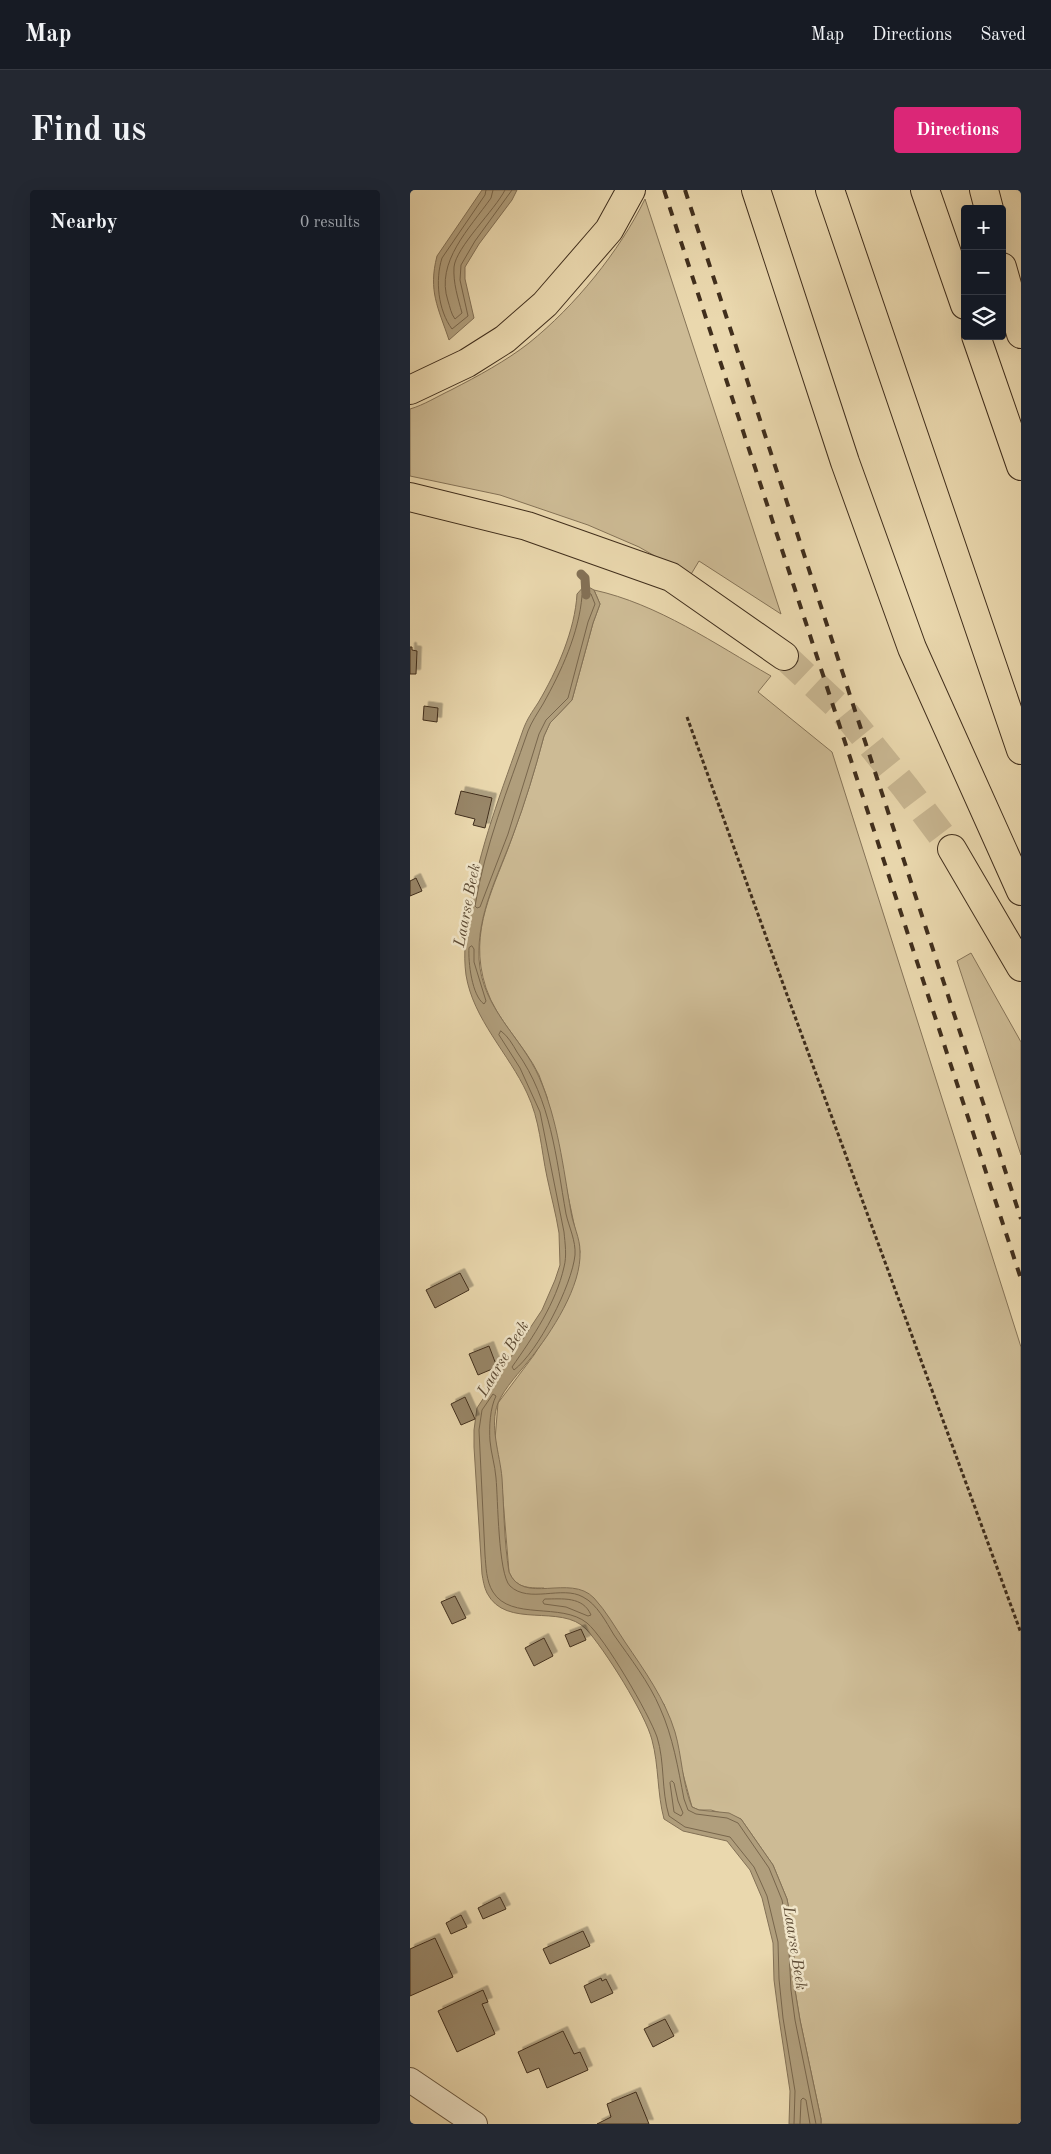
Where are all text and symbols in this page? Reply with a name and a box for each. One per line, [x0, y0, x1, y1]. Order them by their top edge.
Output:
text: Map [25, 23, 72, 47]
text: Map [811, 26, 844, 44]
text: Directions [872, 26, 952, 44]
text: Saved [980, 26, 1026, 44]
button: Directions [894, 107, 1021, 153]
text: Find us [30, 113, 146, 148]
map controls [961, 205, 1006, 340]
button: + [961, 205, 1006, 250]
text: Nearby [50, 212, 118, 233]
text: 0 results [300, 215, 360, 231]
button: − [961, 250, 1006, 295]
button: layers [961, 295, 1006, 340]
water label: Laarse Beek [452, 862, 484, 949]
water label: Laarse Beek [475, 1318, 532, 1400]
water label: Laarse Beek [779, 1904, 809, 1992]

